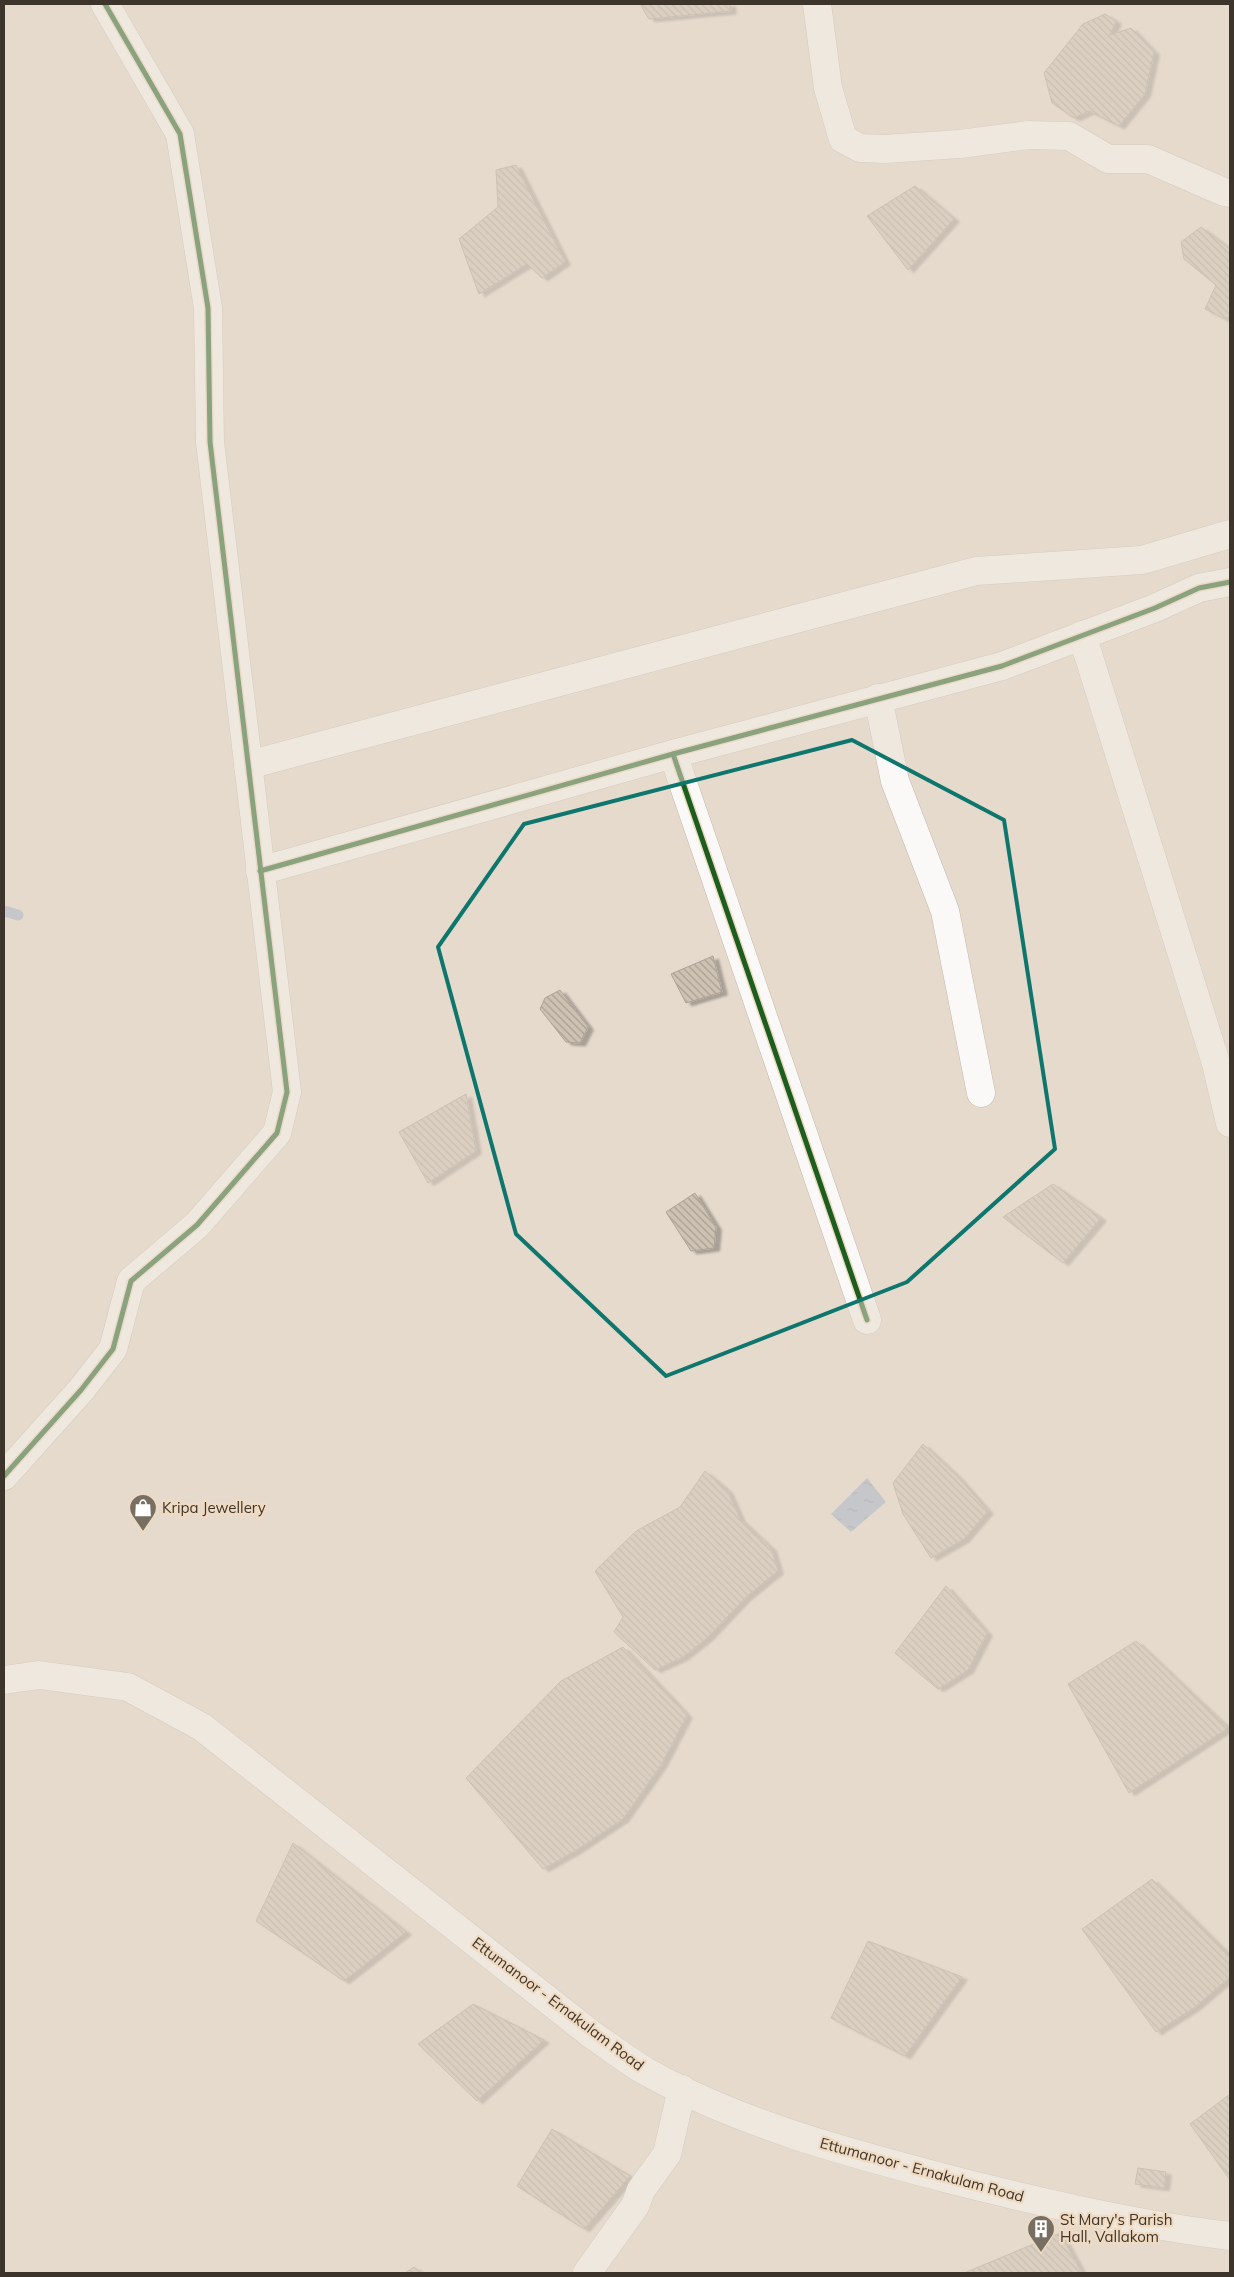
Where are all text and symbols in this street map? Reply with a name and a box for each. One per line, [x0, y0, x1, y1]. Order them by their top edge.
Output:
shop icon: Kripa Jewellery [128, 1493, 158, 1532]
place label: Kripa Jewellery [162, 1498, 266, 1517]
street label: Ettumanoor - Ernakulam Road [469, 1933, 648, 2074]
street label: Ettumanoor - Ernakulam Road [818, 2133, 1026, 2206]
place label: St Mary's Parish Hall, Vallakom [1060, 2210, 1173, 2246]
building icon: St Mary's Parish Hall, Vallakom [1026, 2214, 1056, 2253]

